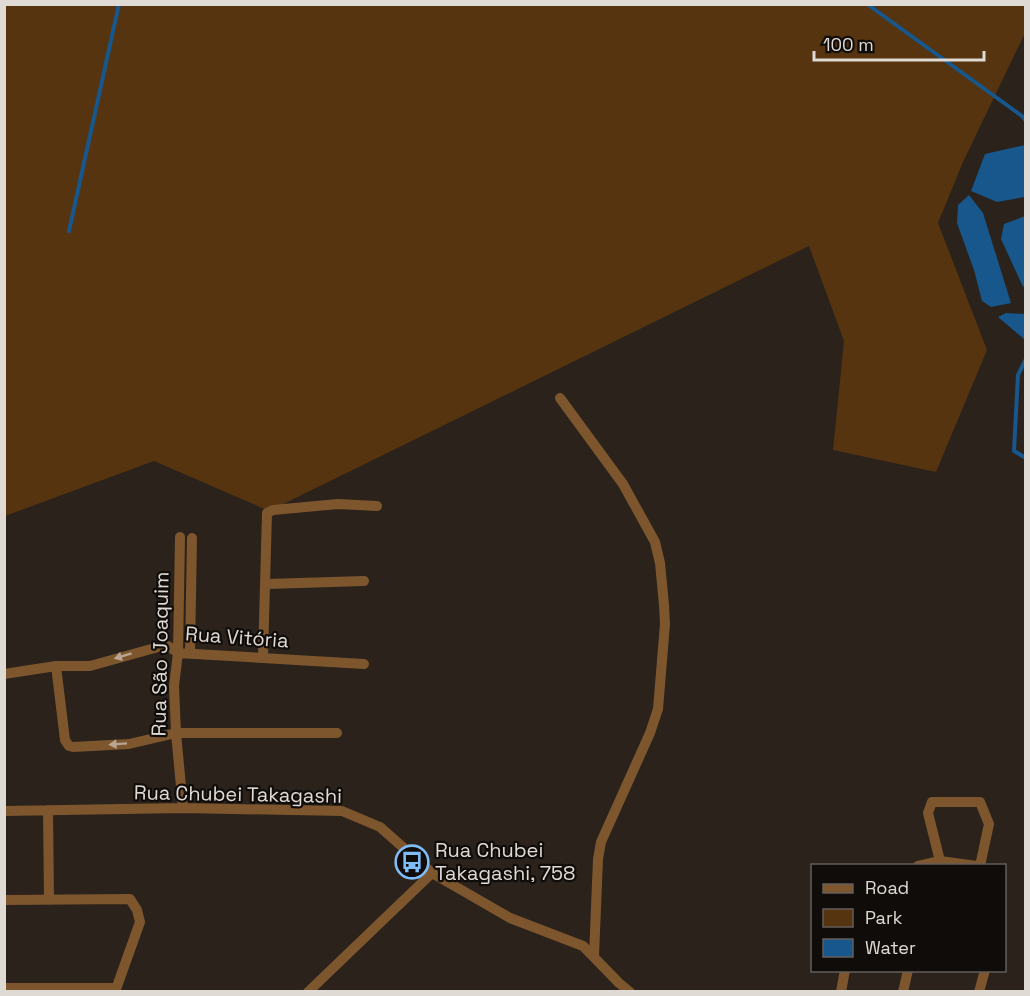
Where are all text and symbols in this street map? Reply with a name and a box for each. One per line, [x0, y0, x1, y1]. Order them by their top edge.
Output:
scale bar [814, 24, 984, 62]
text: 100 m [823, 33, 874, 56]
street label: Rua São Joaquim [146, 571, 174, 737]
street label: Rua Vitória [184, 620, 290, 654]
one-way arrow [114, 652, 132, 661]
one-way arrow [109, 740, 128, 749]
street label: Rua Chubei Takagashi [134, 779, 342, 809]
place label: Rua Chubei Takagashi, 758 [435, 837, 575, 886]
bus stop icon: Rua Chubei Takagashi, 758 [394, 844, 430, 880]
legend [811, 864, 1006, 972]
text: Road [865, 876, 909, 899]
text: Park [865, 906, 903, 929]
text: Water [865, 936, 916, 959]

